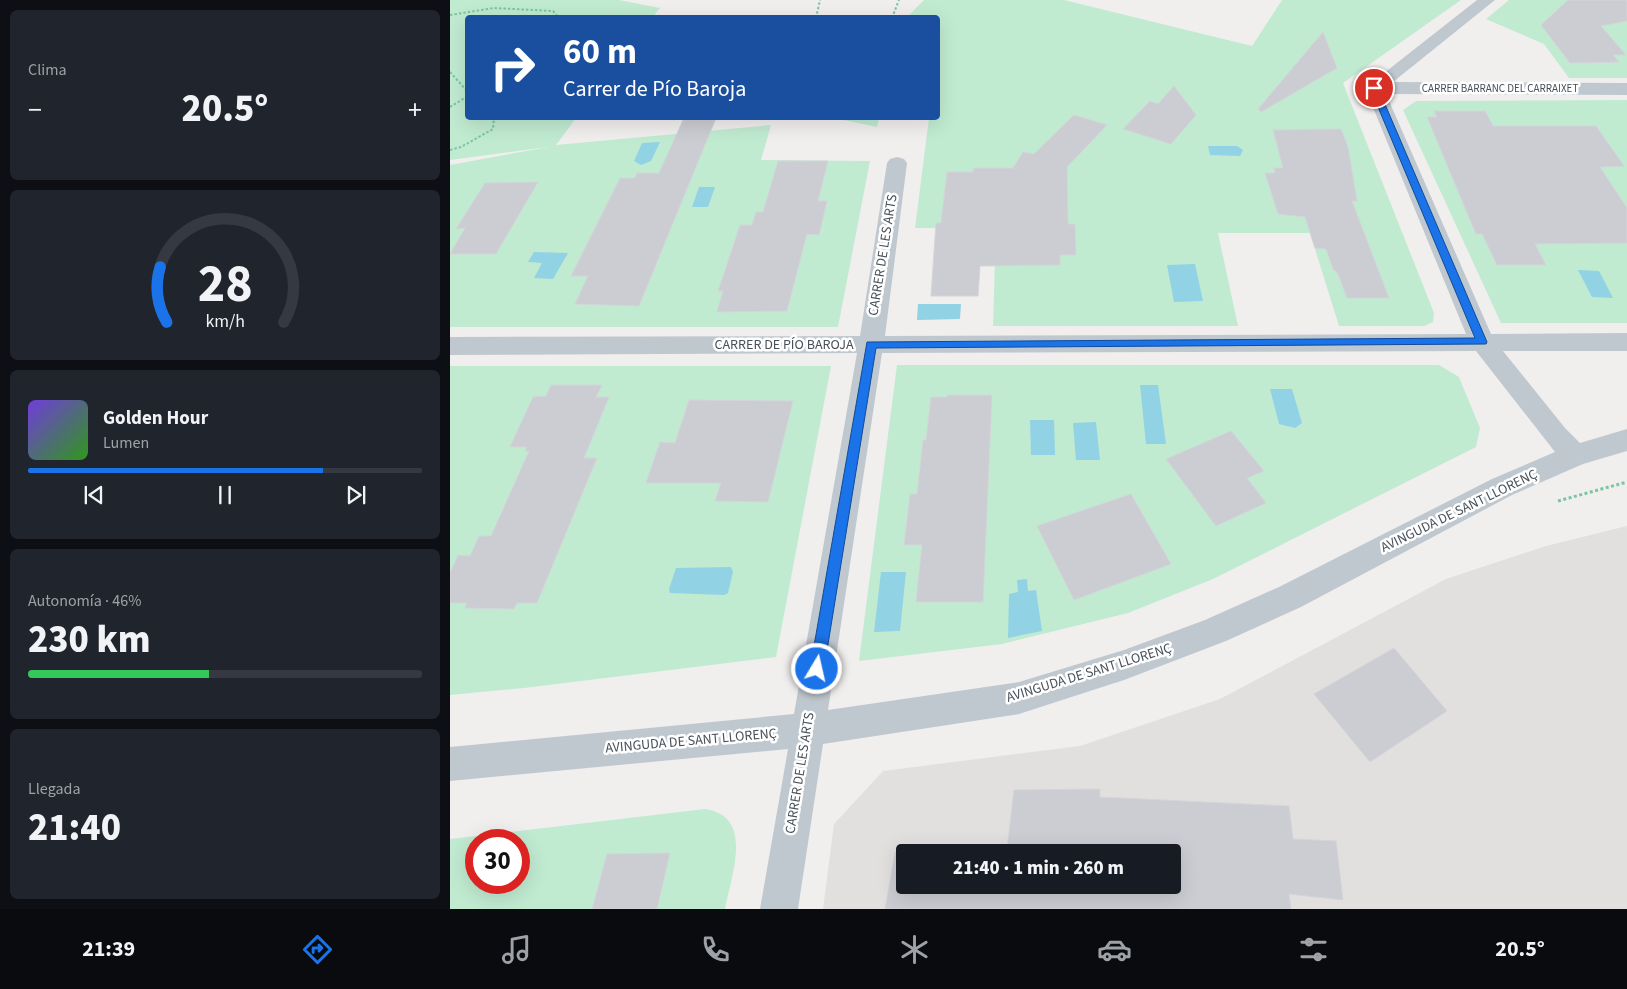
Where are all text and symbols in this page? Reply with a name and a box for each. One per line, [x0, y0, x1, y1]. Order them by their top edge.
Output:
text: 60 m [563, 27, 637, 77]
icon: right [480, 35, 545, 100]
text: Clima [28, 59, 66, 81]
pin [1353, 67, 1395, 109]
text: Carrer de Pío Baroja [563, 73, 746, 105]
icon: arrive [1360, 74, 1388, 102]
street label: CARRER BARRANC DEL CARRAIXET [1422, 81, 1578, 96]
text: 20.5° [182, 82, 268, 136]
text: − [28, 90, 42, 130]
text: + [408, 90, 422, 130]
street label: CARRER DE LES ARTS [864, 193, 902, 317]
text: 28 [198, 248, 252, 322]
text: km/h [205, 309, 245, 334]
street label: CARRER DE PÍO BAROJA [714, 335, 854, 355]
text: Golden Hour [103, 405, 208, 432]
text: Lumen [103, 432, 149, 454]
street label: AVINGUDA DE SANT LLORENÇ [1377, 464, 1541, 558]
icon: previous [80, 481, 108, 509]
icon: pause [211, 481, 239, 509]
icon: next [342, 481, 370, 509]
text: Autonomía · 46% [28, 590, 141, 612]
text: 230 km [28, 613, 150, 667]
street label: AVINGUDA DE SANT LLORENÇ [1004, 638, 1174, 708]
position arrow [790, 642, 842, 694]
street label: CARRER DE LES ARTS [781, 711, 819, 835]
street label: AVINGUDA DE SANT LLORENÇ [604, 724, 778, 758]
text: Llegada [28, 778, 80, 800]
text: 21:40 [28, 801, 121, 855]
speed limit sign: 30 [465, 829, 530, 894]
text: 21:40 · 1 min · 260 m [953, 855, 1124, 882]
icon: directions [300, 932, 335, 967]
icon: music [499, 932, 534, 967]
icon: phone [698, 932, 733, 967]
icon: climate [897, 932, 932, 967]
icon: car [1097, 932, 1132, 967]
icon: filters [1296, 932, 1331, 967]
text: 21:39 [82, 933, 135, 965]
text: 20.5° [1495, 933, 1545, 965]

